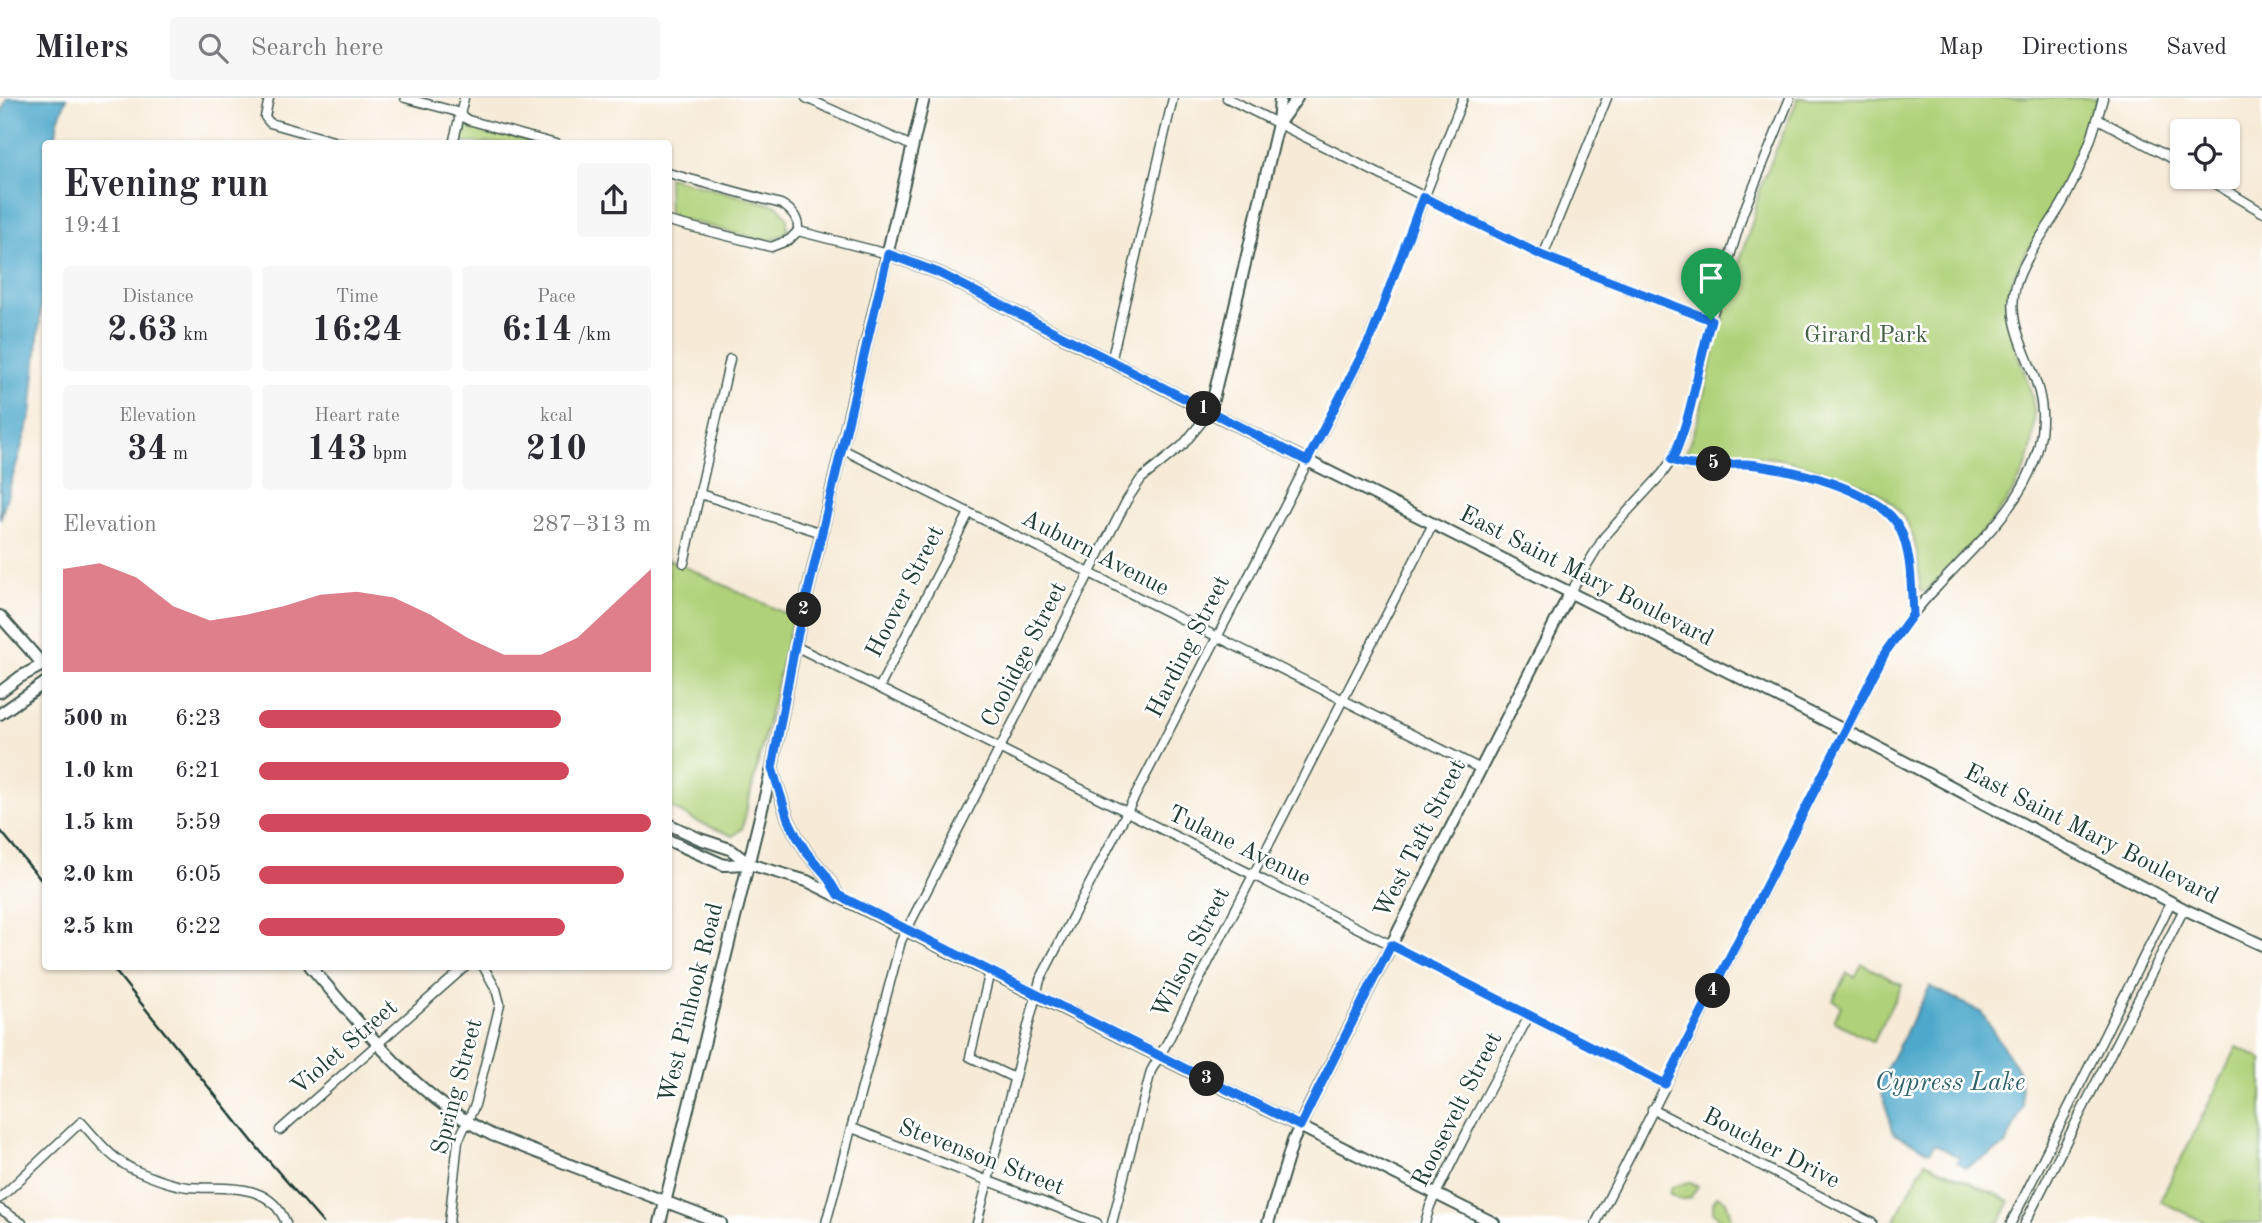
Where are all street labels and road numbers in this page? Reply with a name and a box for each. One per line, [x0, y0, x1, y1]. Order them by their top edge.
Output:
street label: East Saint Mary Boulevard [1455, 502, 1717, 652]
street label: Auburn Avenue [1017, 507, 1173, 601]
street label: Hoover Street [863, 522, 949, 662]
street label: Harding Street [1143, 572, 1235, 722]
street label: Coolidge Street [978, 578, 1072, 732]
street label: West Taft Street [1371, 756, 1471, 922]
street label: East Saint Mary Boulevard [1960, 760, 2222, 910]
street label: Tulane Avenue [1164, 802, 1314, 892]
street label: Wilson Street [1149, 884, 1235, 1022]
street label: West Pinhook Road [656, 901, 728, 1105]
street label: Violet Street [287, 996, 403, 1100]
street label: Spring Street [428, 1016, 488, 1158]
street label: Roosevelt Street [1409, 1029, 1507, 1191]
street label: Boucher Drive [1699, 1104, 1843, 1194]
street label: Stevenson Street [895, 1115, 1067, 1201]

